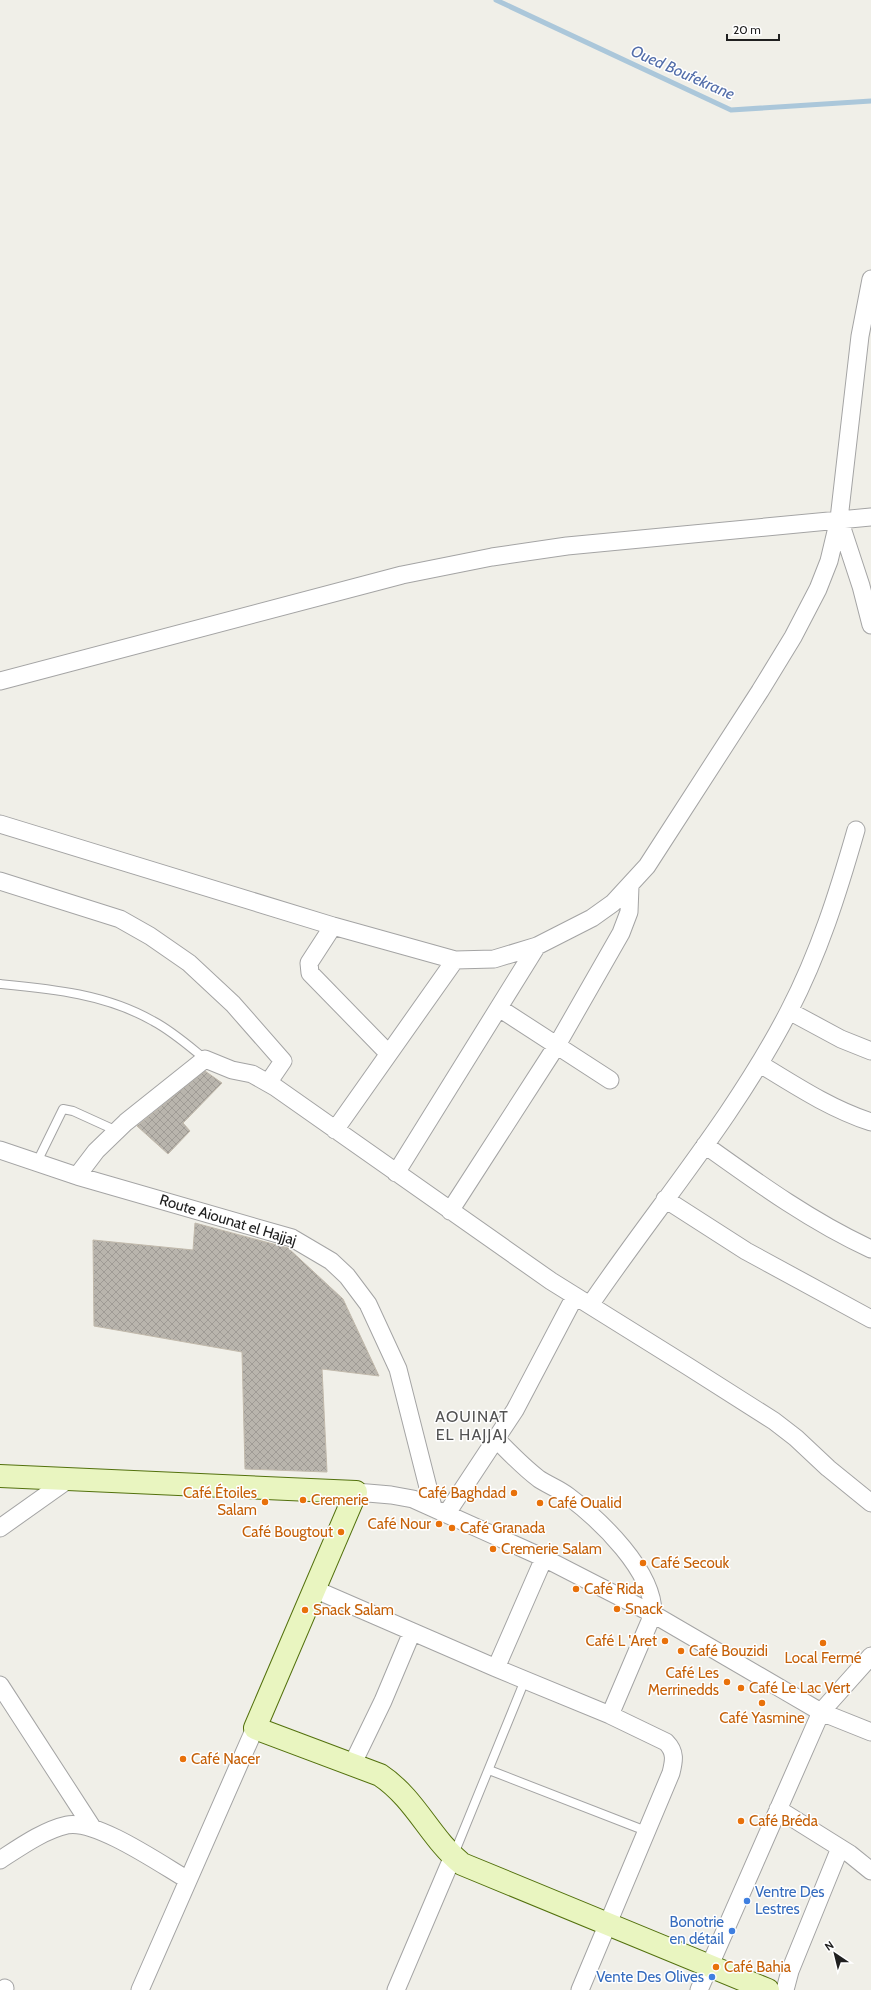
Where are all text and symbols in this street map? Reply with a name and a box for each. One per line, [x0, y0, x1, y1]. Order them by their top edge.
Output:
scale bar [727, 16, 779, 42]
text: 20 m [733, 22, 761, 37]
water label: Oued Boufekrane [628, 41, 737, 104]
street label: Route Aiounat el Hajjaj [157, 1191, 299, 1249]
district label: AOUINAT EL HAJJAJ [435, 1407, 509, 1444]
place label: Café Étoiles Salam [183, 1483, 257, 1519]
place label: Café Baghdad [418, 1484, 506, 1502]
marker: Café Baghdad [509, 1488, 519, 1498]
place label: Cremerie [311, 1491, 369, 1509]
place label: Café Oualid [548, 1494, 622, 1512]
marker: Cremerie [298, 1495, 308, 1505]
marker: Café Étoiles Salam [260, 1497, 270, 1507]
marker: Café Oualid [535, 1498, 545, 1508]
place label: Café Nour [368, 1515, 431, 1533]
marker: Café Nour [434, 1519, 444, 1529]
place label: Café Granada [460, 1519, 546, 1537]
place label: Café Bougtout [242, 1523, 333, 1541]
marker: Café Granada [447, 1523, 457, 1533]
marker: Café Bougtout [336, 1527, 346, 1537]
place label: Cremerie Salam [501, 1540, 602, 1558]
marker: Cremerie Salam [488, 1544, 498, 1554]
place label: Café Secouk [651, 1554, 729, 1572]
marker: Café Secouk [638, 1558, 648, 1568]
place label: Café Rida [584, 1580, 645, 1598]
marker: Café Rida [571, 1584, 581, 1594]
place label: Snack [625, 1600, 663, 1618]
place label: Snack Salam [313, 1601, 394, 1619]
marker: Snack [612, 1604, 622, 1614]
marker: Snack Salam [300, 1605, 310, 1615]
place label: Café L 'Aret [585, 1632, 657, 1650]
marker: Café L 'Aret [660, 1636, 670, 1646]
marker: Local Fermé [818, 1638, 828, 1648]
place label: Café Bouzidi [689, 1642, 768, 1660]
marker: Café Bouzidi [676, 1646, 686, 1656]
place label: Local Fermé [785, 1649, 862, 1667]
place label: Café Les Merrinedds [648, 1664, 719, 1699]
marker: Café Les Merrinedds [722, 1677, 732, 1687]
place label: Café Le Lac Vert [749, 1679, 850, 1697]
marker: Café Le Lac Vert [736, 1683, 746, 1693]
marker: Café Yasmine [757, 1698, 767, 1708]
place label: Café Yasmine [719, 1709, 805, 1727]
place label: Café Nacer [191, 1750, 260, 1768]
marker: Café Nacer [178, 1754, 188, 1764]
place label: Café Bréda [749, 1812, 819, 1830]
marker: Café Bréda [736, 1816, 746, 1826]
place label: Ventre Des Lestres [755, 1883, 825, 1918]
marker: Ventre Des Lestres [742, 1896, 752, 1906]
place label: Bonotrie en détail [670, 1913, 724, 1948]
marker: Bonotrie en détail [727, 1926, 737, 1936]
north arrow [815, 1934, 855, 1974]
text: N [822, 1938, 836, 1954]
place label: Café Bahia [724, 1958, 792, 1976]
marker: Café Bahia [711, 1962, 721, 1972]
place label: Vente Des Olives [596, 1968, 704, 1986]
marker: Vente Des Olives [707, 1972, 717, 1982]

